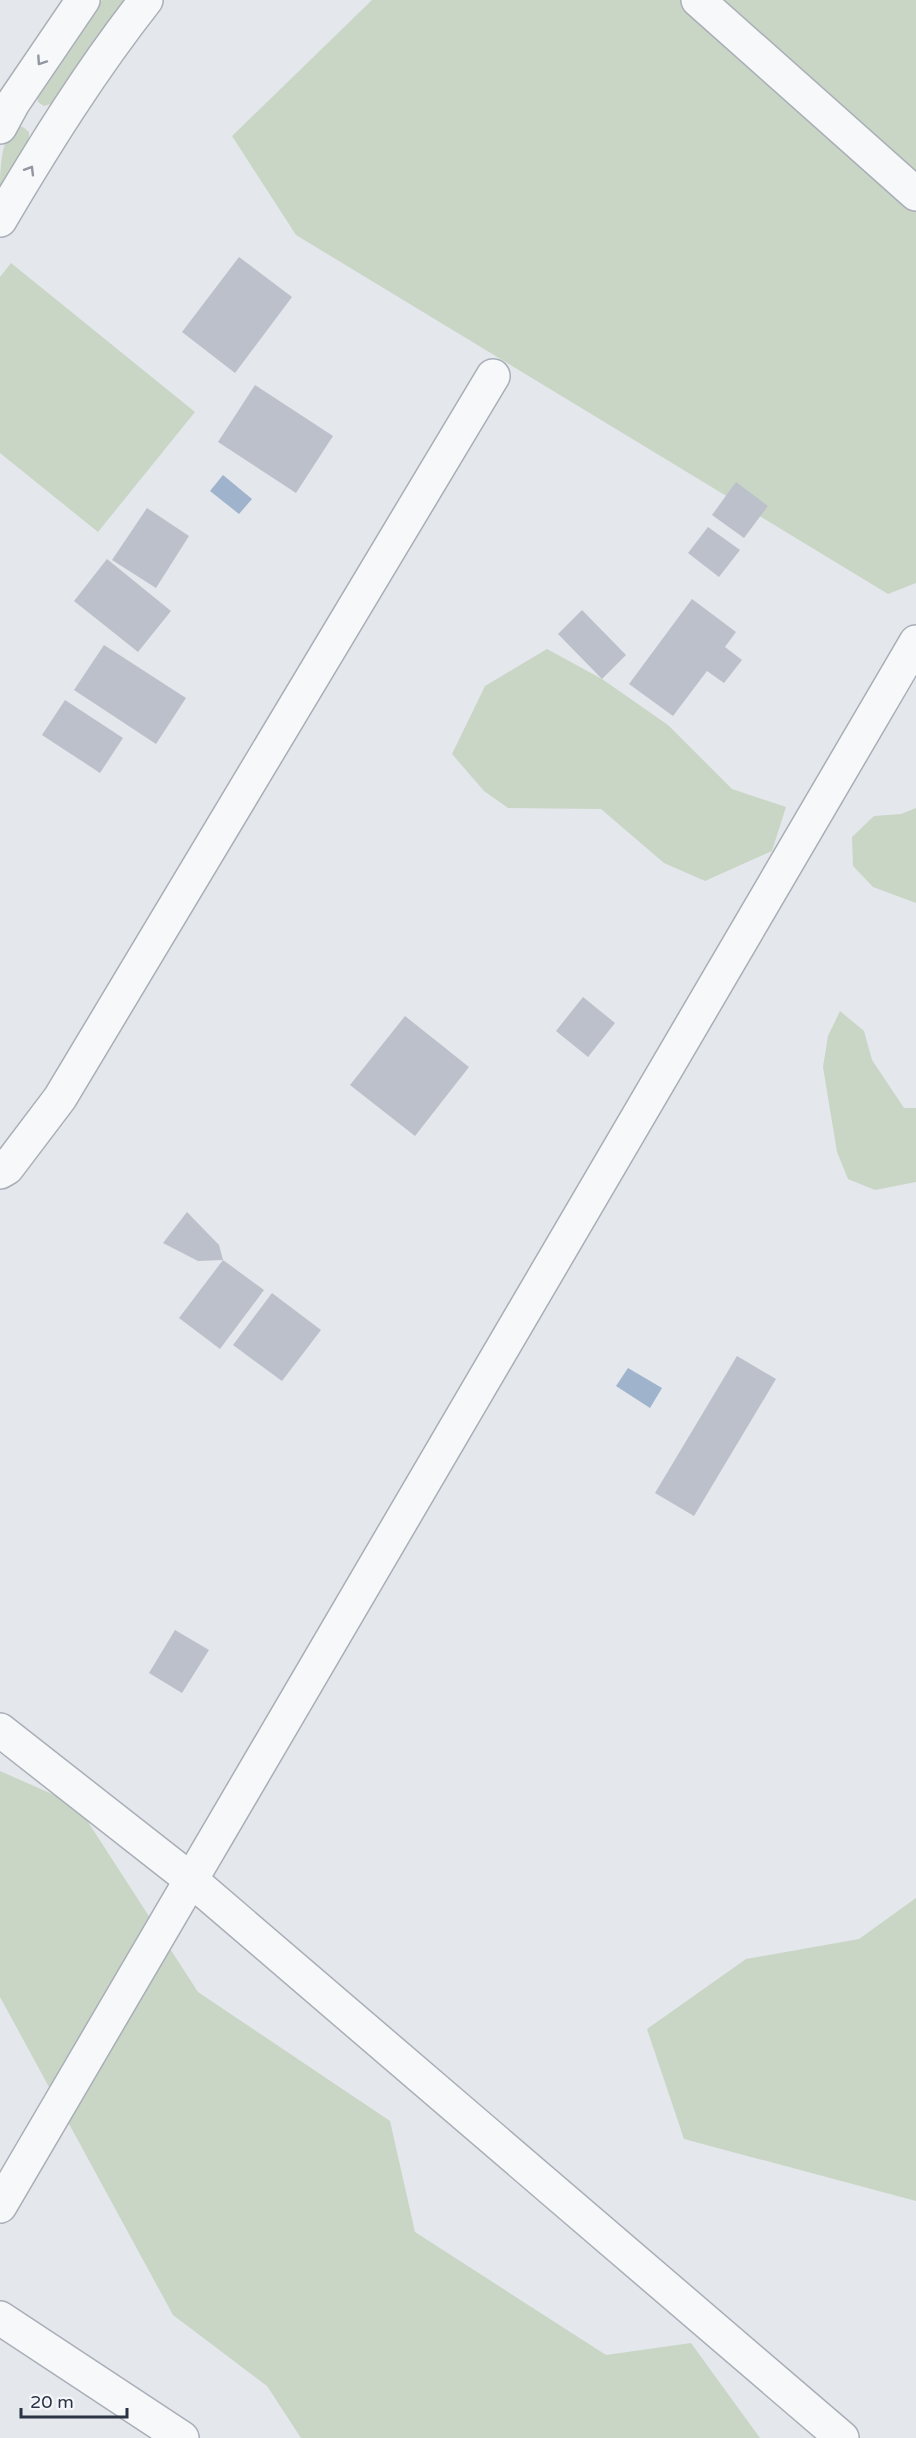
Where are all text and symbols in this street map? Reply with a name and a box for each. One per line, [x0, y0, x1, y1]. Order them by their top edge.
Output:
one-way arrow [38, 54, 49, 65]
one-way arrow [23, 166, 34, 176]
scale bar [21, 2381, 128, 2419]
text: 20 m [30, 2391, 74, 2413]

